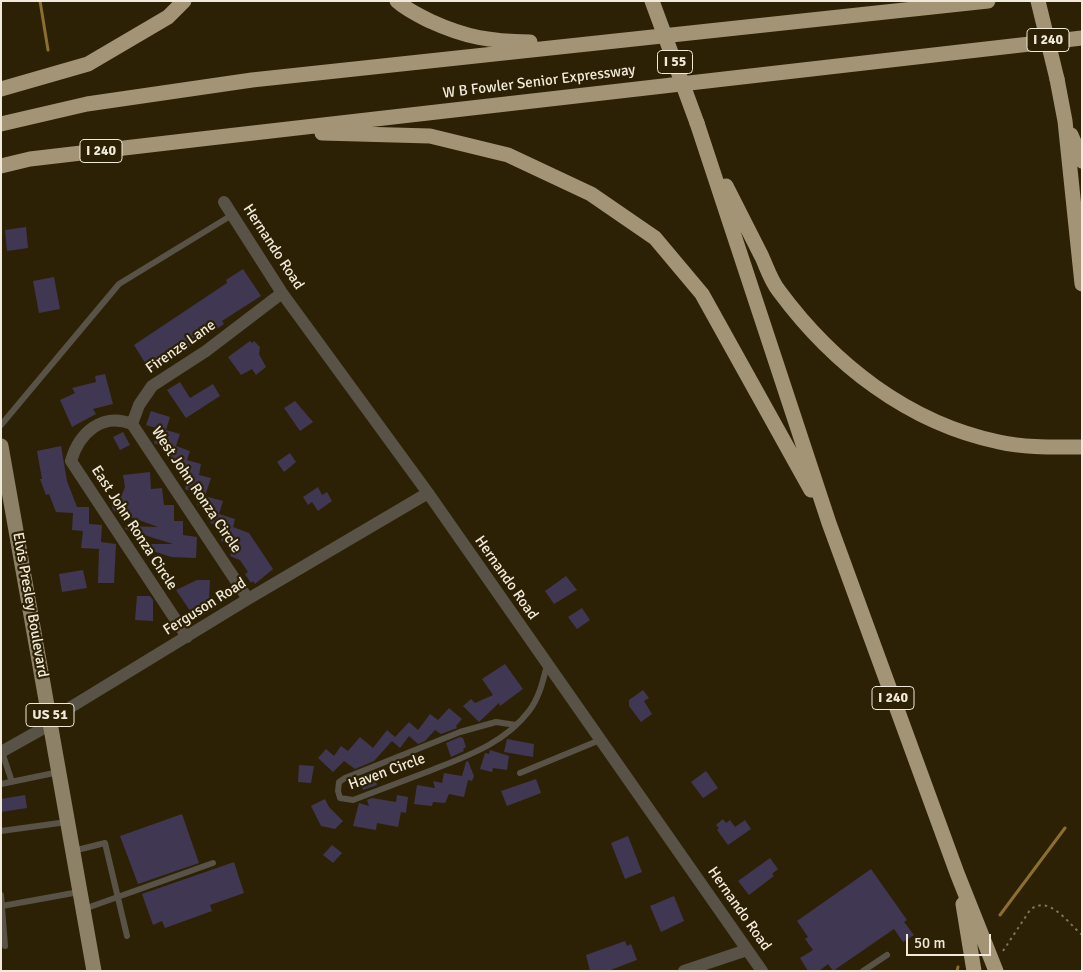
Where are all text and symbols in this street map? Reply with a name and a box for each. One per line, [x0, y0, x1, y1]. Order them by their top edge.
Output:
road number: I 240 [1027, 28, 1069, 52]
road number: I 55 [658, 51, 692, 74]
street label: W B Fowler Senior Expressway [442, 61, 636, 103]
road number: I 240 [80, 140, 122, 162]
street label: Hernando Road [239, 201, 307, 293]
street label: Firenze Lane [143, 316, 219, 378]
street label: West John Ronza Circle [147, 423, 245, 557]
street label: East John Ronza Circle [87, 462, 181, 594]
street label: Elvis Presley Boulevard [8, 531, 52, 679]
street label: Hernando Road [470, 533, 542, 623]
street label: Ferguson Road [160, 574, 250, 640]
road number: I 240 [872, 686, 914, 710]
road number: US 51 [26, 704, 74, 726]
street label: Haven Circle [346, 750, 428, 794]
street label: Hernando Road [703, 864, 775, 954]
scale bar [908, 924, 993, 956]
text: 50 m [914, 934, 945, 952]

